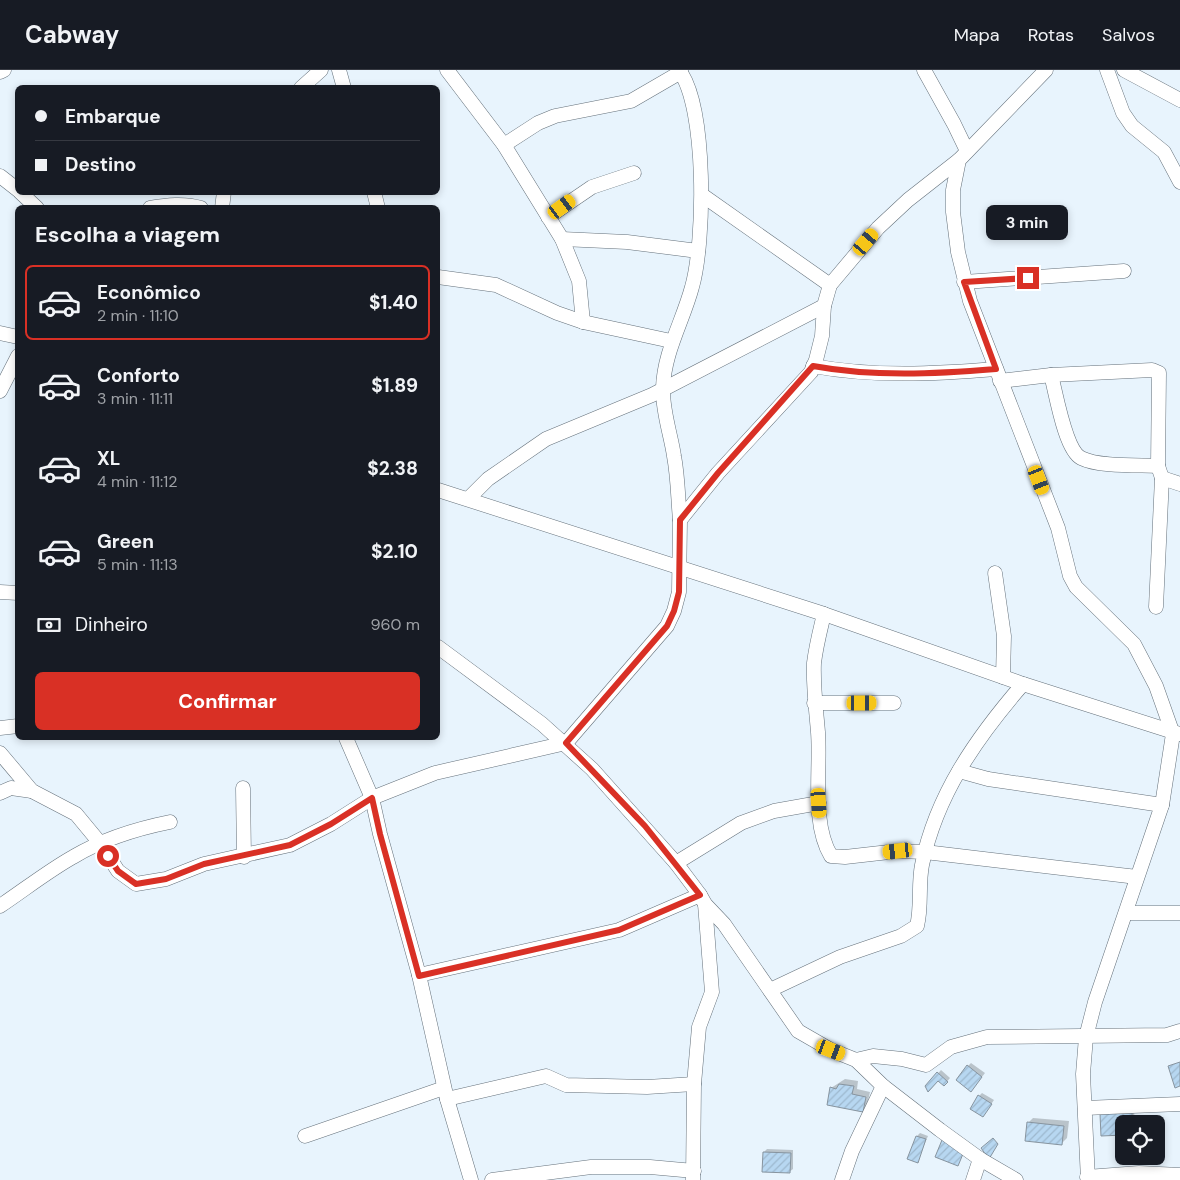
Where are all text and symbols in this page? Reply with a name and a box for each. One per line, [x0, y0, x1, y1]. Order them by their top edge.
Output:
text: Cabway [25, 19, 119, 50]
text: Mapa [954, 23, 1000, 47]
text: Rotas [1028, 23, 1074, 47]
text: Salvos [1102, 23, 1155, 47]
text: Embarque [65, 104, 161, 129]
text: Destino [65, 152, 136, 177]
car [545, 192, 578, 222]
callout: 3 min [987, 206, 1069, 240]
text: 3 min [1006, 212, 1048, 233]
text: Escolha a viagem [35, 220, 220, 249]
car [850, 226, 881, 258]
route end [1017, 267, 1039, 289]
icon: car [37, 280, 82, 325]
text: Econômico [97, 280, 201, 305]
text: $1.40 [369, 290, 418, 315]
text: 2 min · 11:10 [97, 305, 179, 326]
icon: car [37, 363, 82, 408]
text: Conforto [97, 363, 180, 388]
text: $1.89 [371, 373, 418, 398]
text: 3 min · 11:11 [97, 388, 173, 409]
icon: car [37, 446, 82, 491]
text: XL [97, 446, 120, 471]
text: $2.38 [367, 456, 418, 481]
car [1026, 463, 1051, 497]
text: 4 min · 11:12 [97, 471, 177, 492]
icon: car [37, 529, 82, 574]
text: Green [97, 529, 154, 554]
text: $2.10 [371, 539, 418, 564]
text: 5 min · 11:13 [97, 554, 178, 575]
icon: cash [35, 611, 63, 639]
text: Dinheiro [75, 612, 148, 637]
text: 960 m [370, 614, 420, 635]
button: Confirmar [35, 672, 420, 730]
car [847, 696, 877, 711]
car [810, 788, 827, 818]
car [882, 842, 913, 860]
route start [97, 845, 119, 867]
car [814, 1038, 847, 1062]
map controls [1115, 1115, 1165, 1165]
button: locate [1115, 1115, 1165, 1165]

